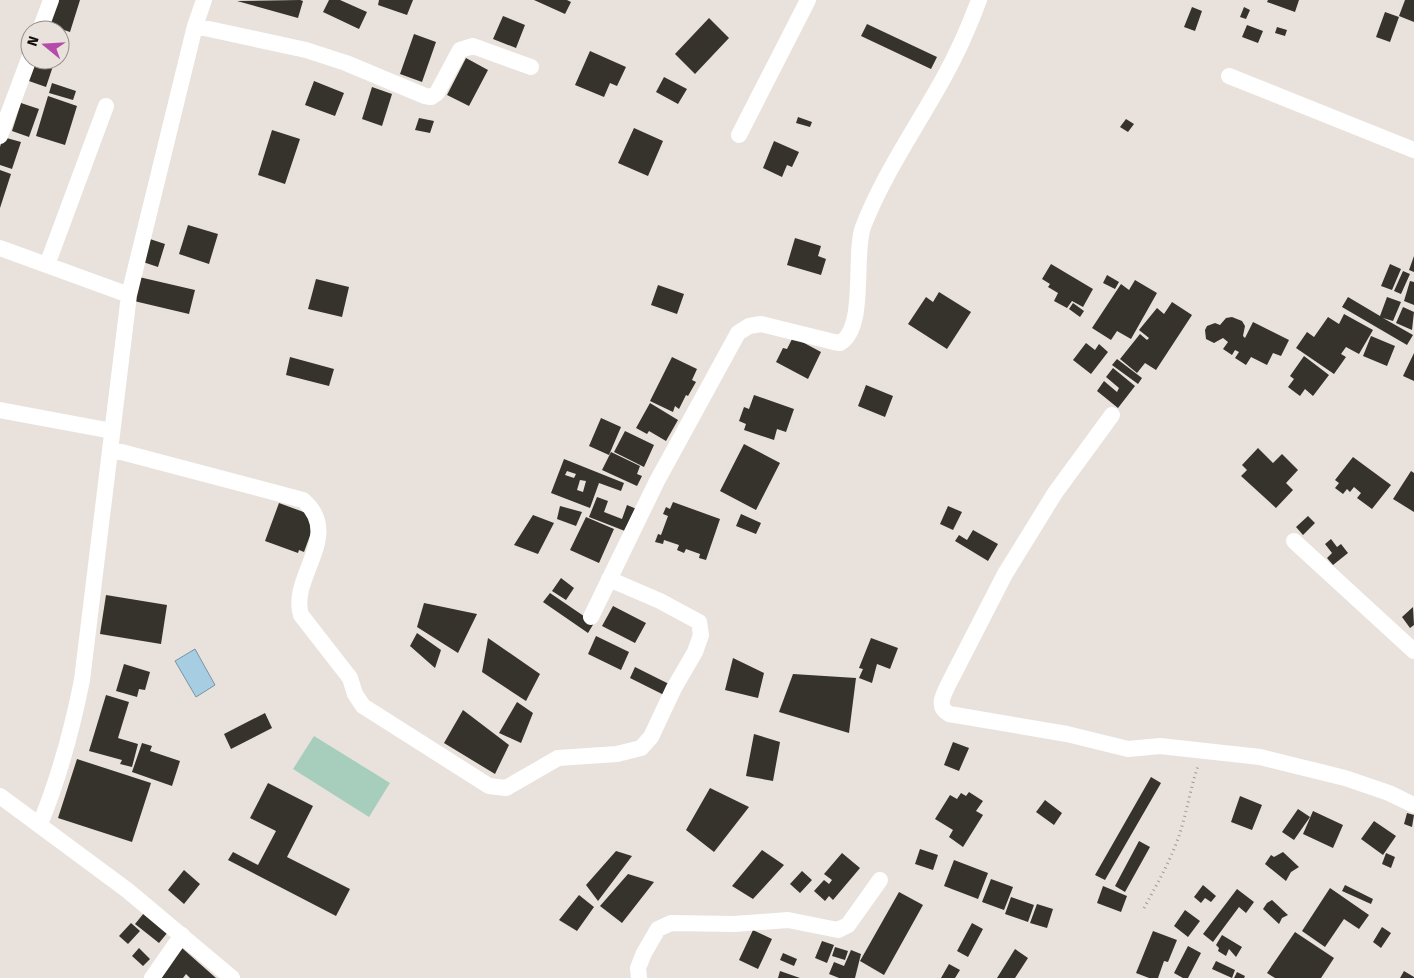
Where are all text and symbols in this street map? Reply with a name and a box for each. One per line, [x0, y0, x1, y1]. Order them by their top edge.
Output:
north arrow [20, 20, 70, 70]
text: N [24, 34, 43, 48]

